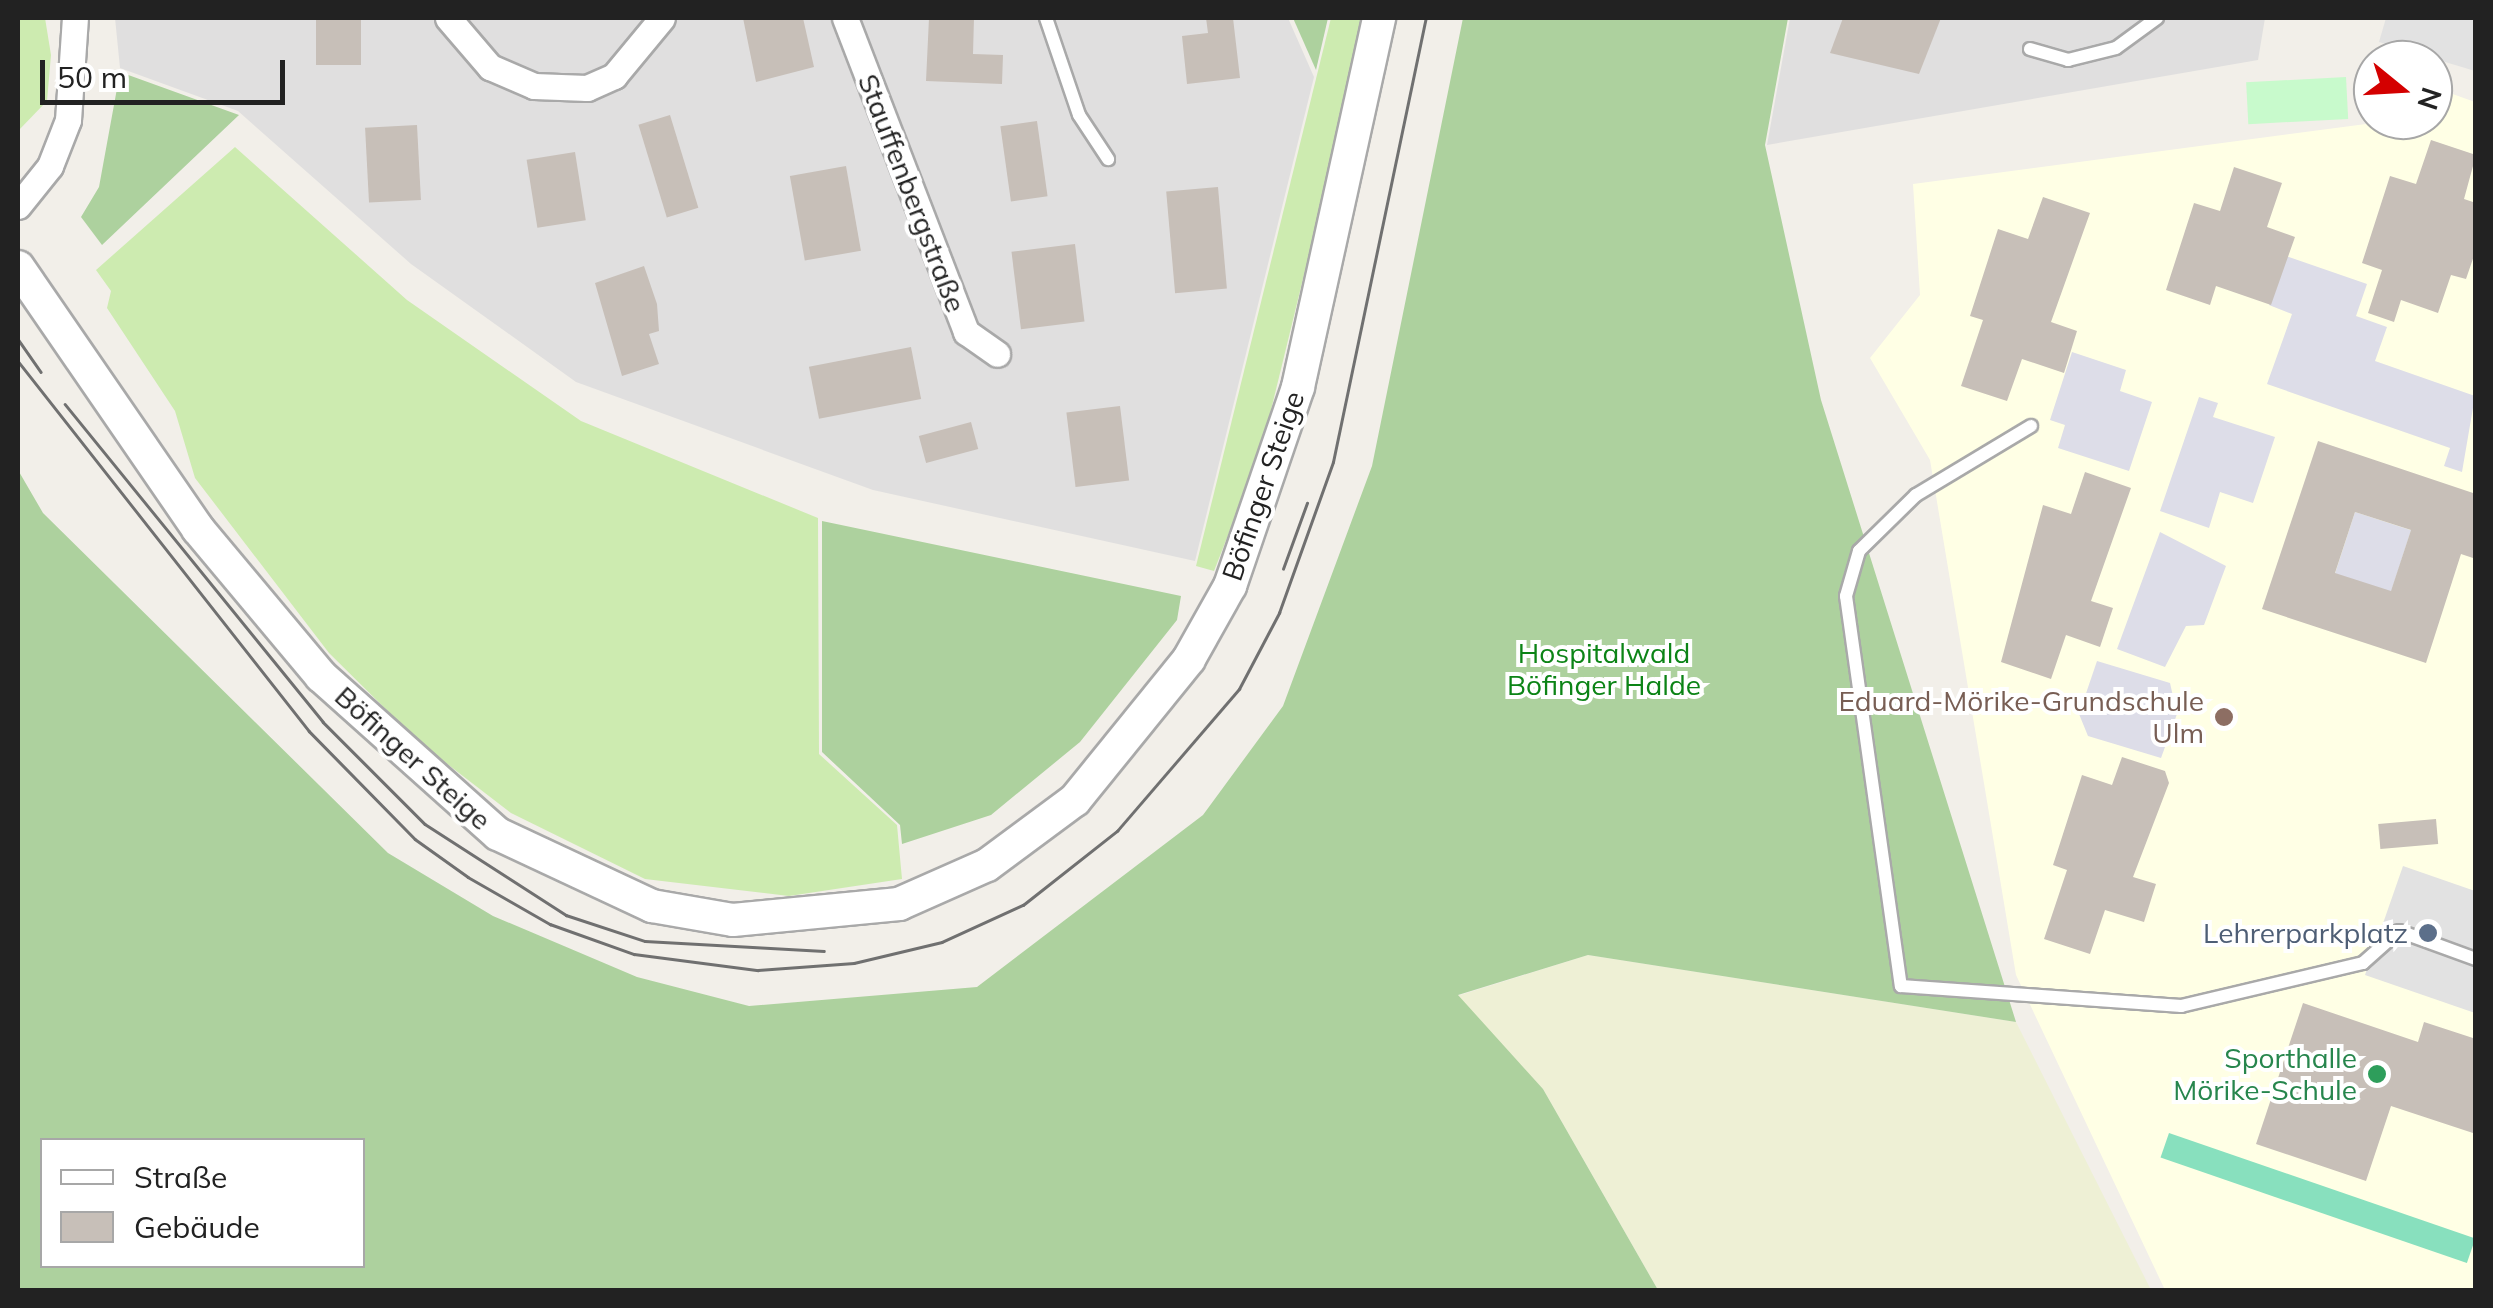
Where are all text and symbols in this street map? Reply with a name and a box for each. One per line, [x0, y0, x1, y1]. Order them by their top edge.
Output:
scale bar [45, 40, 290, 102]
north arrow [2353, 40, 2453, 140]
text: 50 m [57, 58, 127, 96]
street label: Stauffenbergstraße [851, 69, 973, 317]
text: N [2410, 83, 2450, 114]
street label: Böfinger Steige [1215, 387, 1311, 585]
park label: Hospitalwald Böfinger Halde [1507, 636, 1701, 702]
street label: Böfinger Steige [328, 679, 498, 837]
place label: Eduard-Mörike-Grundschule Ulm [1838, 684, 2204, 750]
marker: Eduard-Mörike-Grundschule Ulm [2213, 706, 2235, 728]
place label: Lehrerparkplatz [2203, 916, 2408, 950]
marker: Lehrerparkplatz [2417, 922, 2439, 944]
place label: Sporthalle Mörike-Schule [2173, 1041, 2357, 1107]
marker: Sporthalle Mörike-Schule [2366, 1063, 2388, 1085]
legend [40, 1138, 365, 1268]
text: Straße [134, 1158, 227, 1196]
text: Gebäude [134, 1208, 260, 1246]

